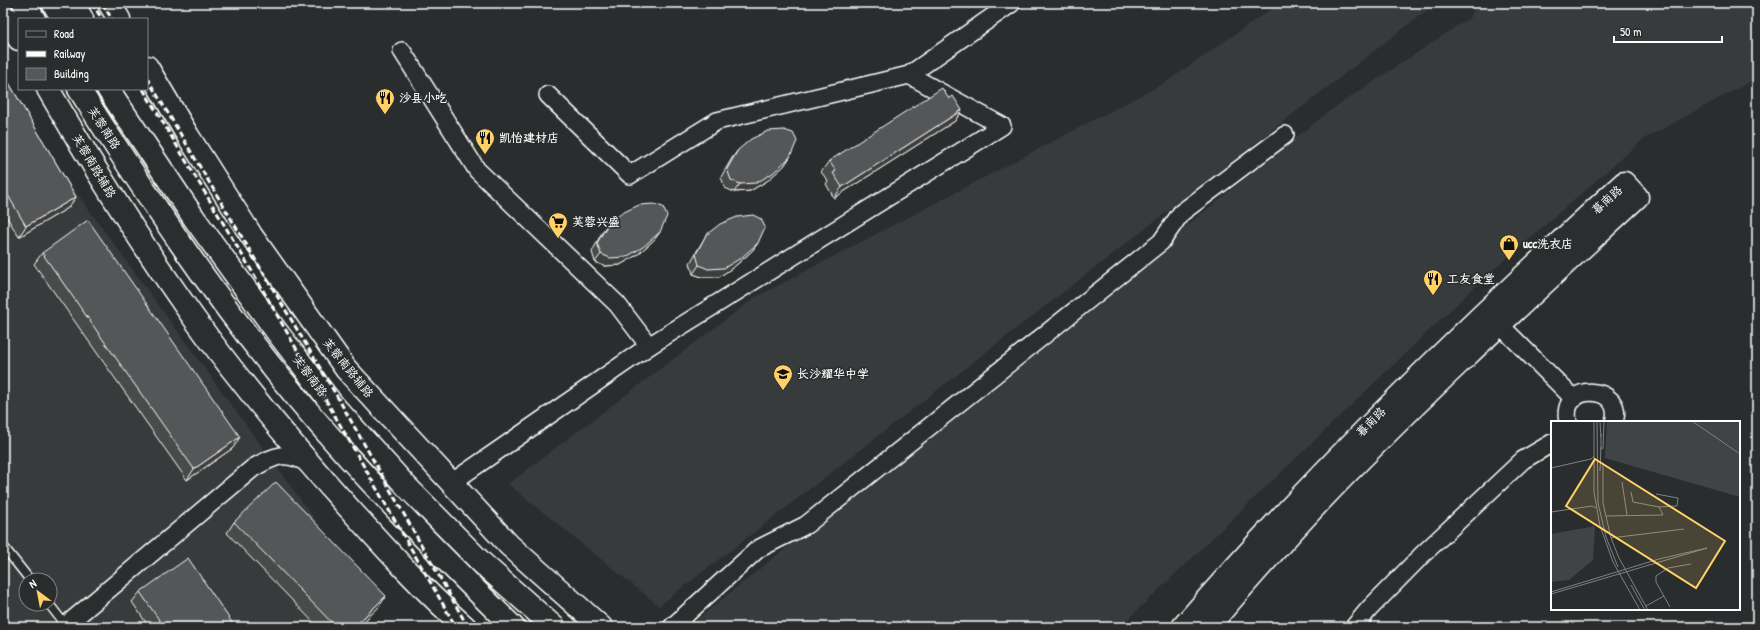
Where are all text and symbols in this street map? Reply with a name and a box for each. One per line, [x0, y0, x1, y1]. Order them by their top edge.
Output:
legend [18, 18, 148, 90]
scale bar [1614, 18, 1722, 44]
text: 50 m [1620, 23, 1641, 40]
text: Road [54, 25, 74, 42]
text: Railway [54, 45, 85, 62]
text: Building [54, 65, 89, 82]
restaurant icon: 沙县小吃 [374, 87, 396, 115]
place label: 沙县小吃 [399, 89, 447, 106]
street label: 芙蓉南路 [84, 103, 125, 152]
restaurant icon: 凯怡建材店 [474, 127, 496, 155]
place label: 凯怡建材店 [499, 129, 559, 146]
street label: 芙蓉南路辅路 [69, 130, 120, 201]
street label: 暮南路 [1588, 181, 1626, 218]
supermarket icon: 芙蓉兴盛 [547, 211, 569, 239]
place label: 芙蓉兴盛 [572, 213, 620, 230]
shop icon: ucc洗衣店 [1498, 233, 1520, 261]
place label: ucc洗衣店 [1523, 235, 1573, 252]
restaurant icon: 工友食堂 [1422, 268, 1444, 296]
place label: 工友食堂 [1447, 270, 1495, 287]
street label: 芙蓉南路辅路 [319, 334, 378, 401]
street label: 芙蓉南路 [289, 351, 332, 400]
school or university icon: 长沙耀华中学 [772, 363, 794, 391]
place label: 长沙耀华中学 [797, 365, 869, 382]
street label: 暮南路 [1352, 403, 1389, 440]
inset map [1551, 421, 1740, 610]
north arrow [18, 572, 58, 612]
text: N [27, 576, 39, 591]

